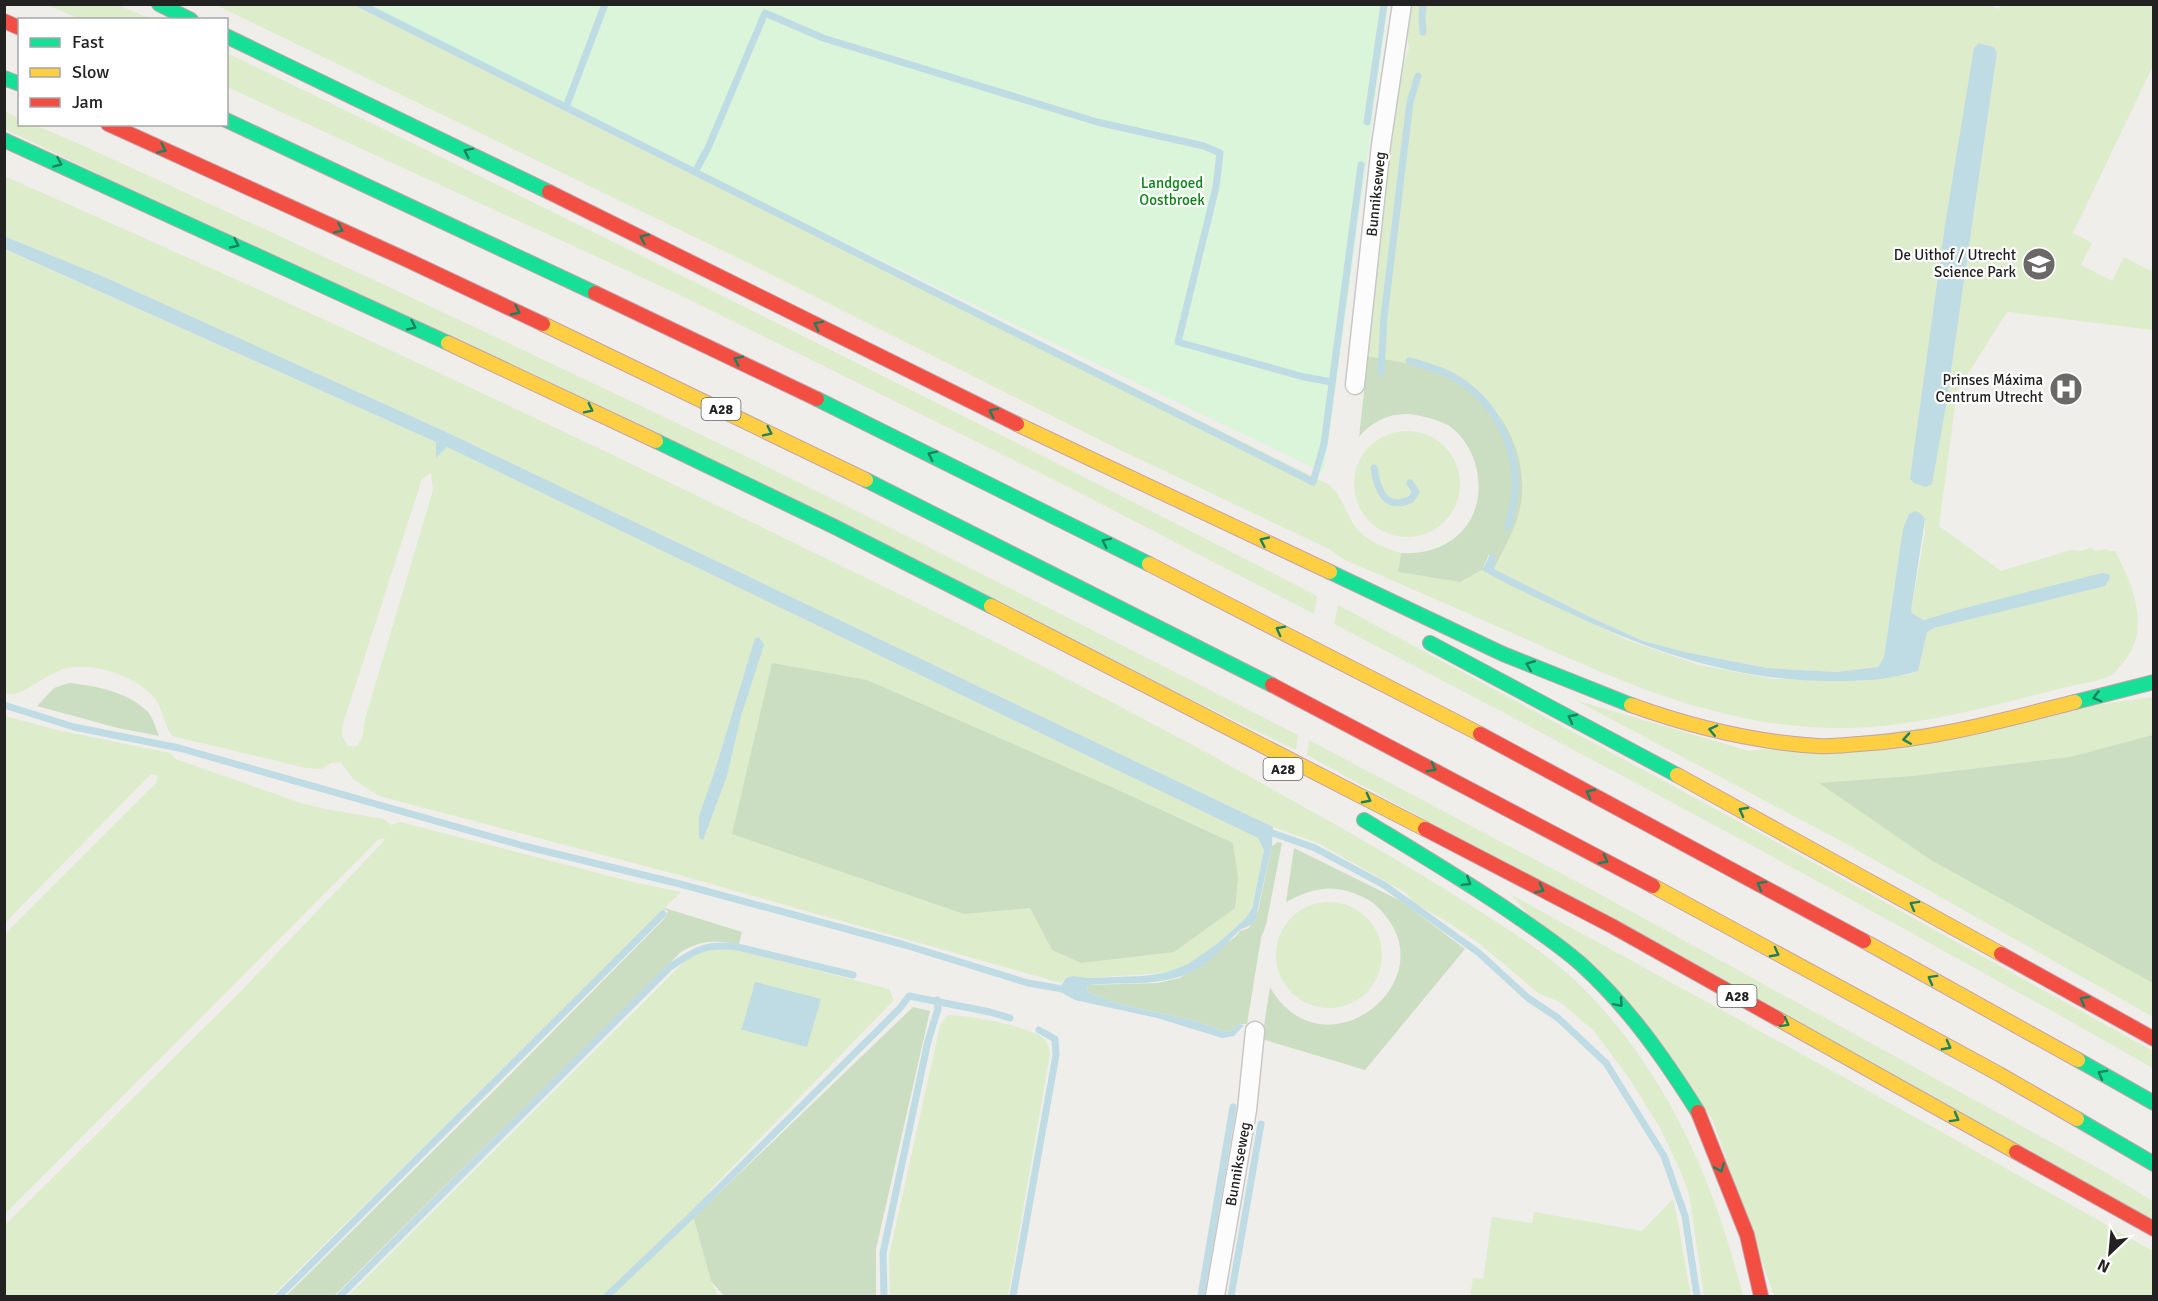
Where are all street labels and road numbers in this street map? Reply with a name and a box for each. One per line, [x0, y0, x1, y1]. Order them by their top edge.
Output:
street label: Bunnikseweg [1363, 151, 1389, 237]
road number: A28 [702, 398, 740, 420]
road number: A28 [1264, 758, 1302, 780]
road number: A28 [1718, 985, 1756, 1007]
street label: Bunnikseweg [1222, 1120, 1254, 1208]

